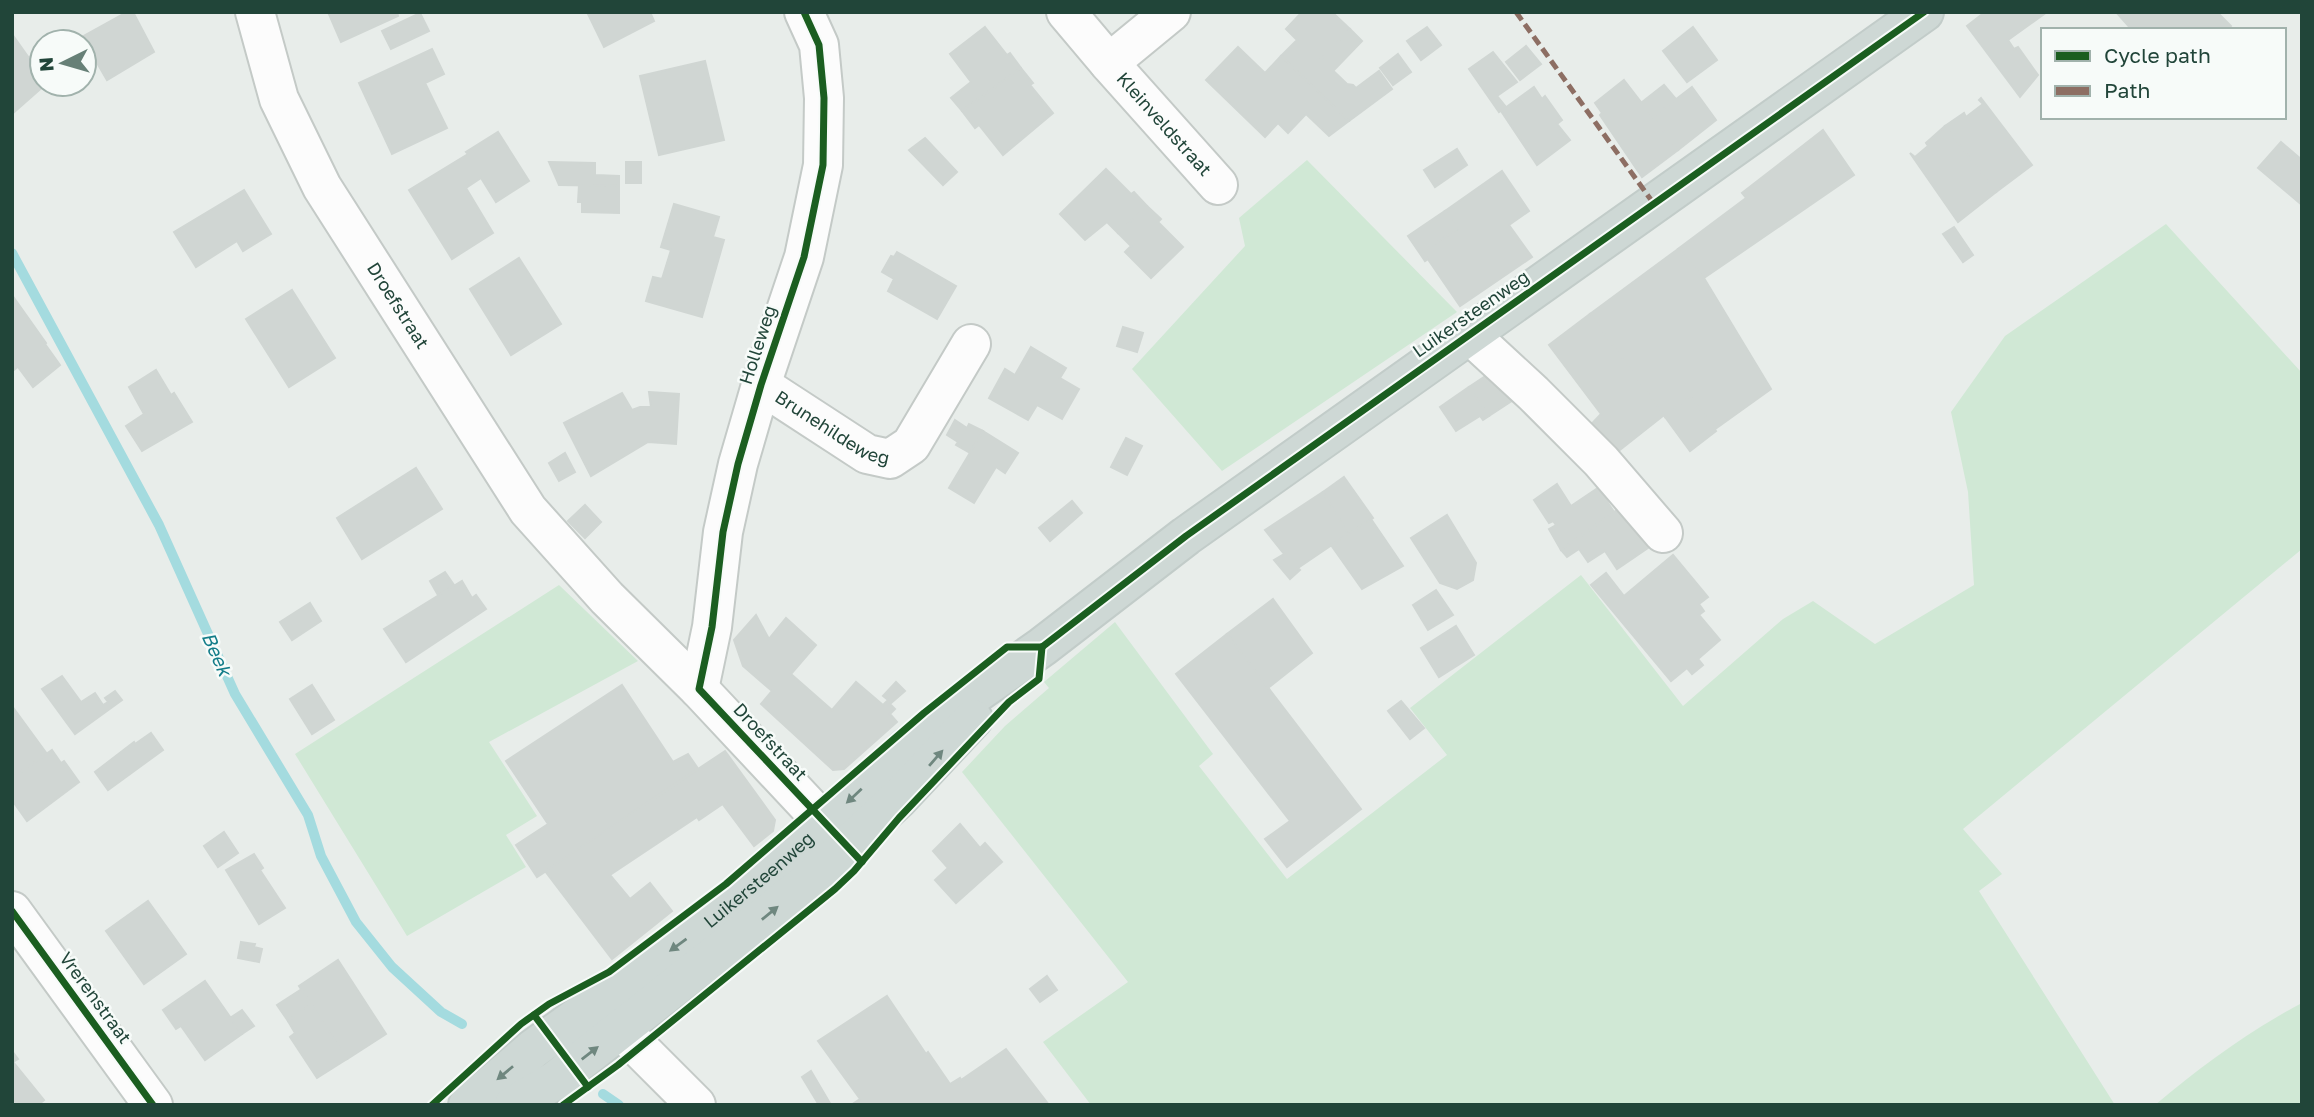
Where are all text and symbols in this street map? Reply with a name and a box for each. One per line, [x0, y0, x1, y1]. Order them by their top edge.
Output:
north arrow [28, 28, 98, 98]
legend [2041, 28, 2286, 119]
text: Cycle path [2104, 42, 2211, 68]
text: N [33, 56, 58, 73]
street label: Kleinveldstraat [1113, 67, 1217, 180]
text: Path [2104, 77, 2151, 103]
street label: Droefstraat [363, 258, 434, 352]
street label: Luikersteenweg [1408, 265, 1533, 362]
street label: Holleweg [734, 302, 780, 387]
street label: Brunehildeweg [771, 385, 892, 469]
water label: Beek [198, 628, 238, 681]
street label: Droefstraat [729, 698, 812, 785]
one-way arrow [928, 750, 943, 767]
one-way arrow [846, 787, 863, 803]
street label: Luikersteenweg [699, 827, 818, 932]
one-way arrow [760, 906, 778, 921]
one-way arrow [669, 938, 687, 952]
street label: Vrerenstraat [55, 947, 136, 1048]
one-way arrow [581, 1046, 599, 1061]
one-way arrow [496, 1065, 514, 1081]

